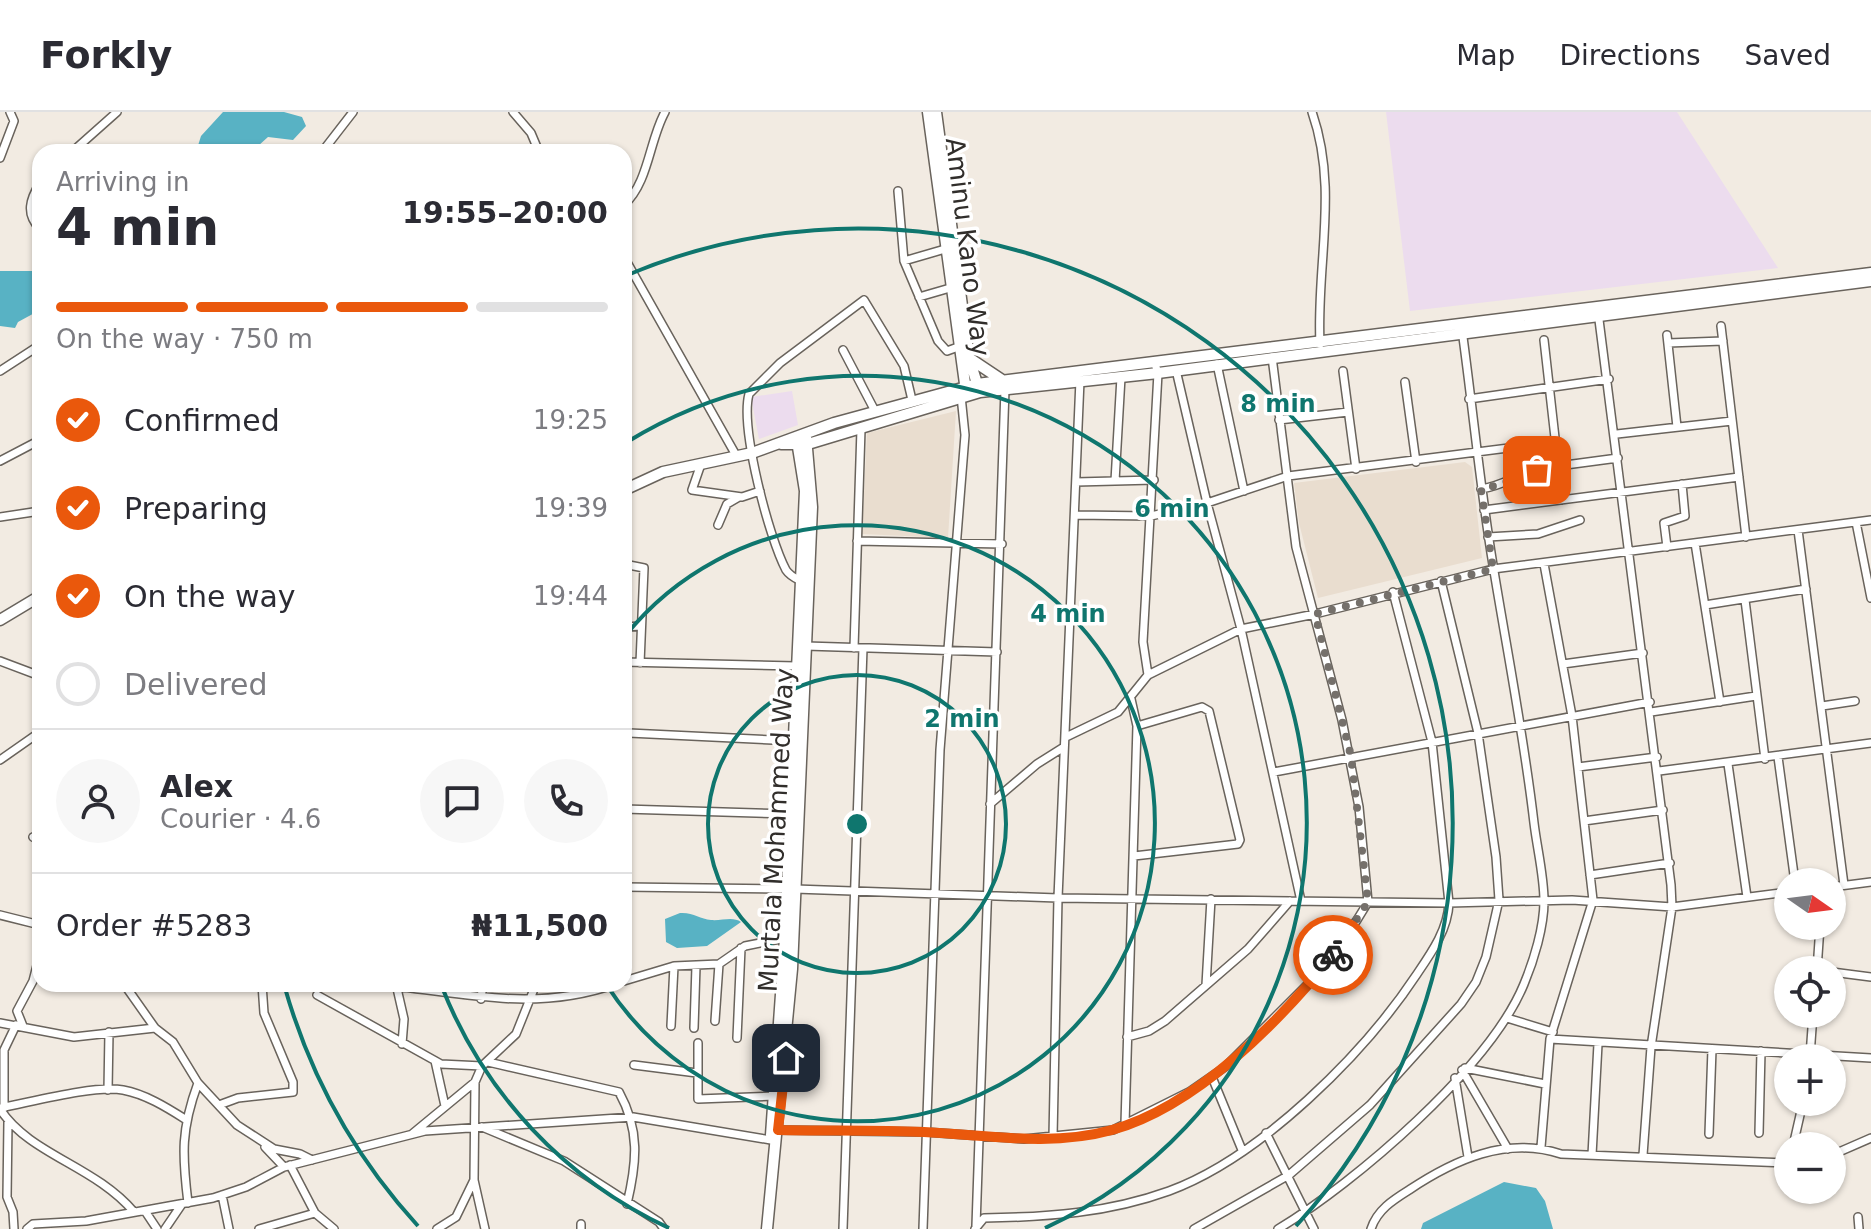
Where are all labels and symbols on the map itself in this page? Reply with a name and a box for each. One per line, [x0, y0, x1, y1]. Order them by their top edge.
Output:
street label: Aminu Kano Way [940, 136, 996, 358]
text: 8 min [1240, 390, 1316, 418]
pin [1503, 436, 1571, 504]
text: 6 min [1134, 495, 1210, 523]
text: 4 min [1030, 600, 1106, 628]
street label: Murtala Mohammed Way [753, 667, 799, 993]
text: 2 min [924, 705, 1000, 733]
centre of rings [843, 810, 871, 838]
north arrow [1774, 868, 1846, 940]
courier [1293, 915, 1373, 995]
pin [752, 1024, 820, 1092]

